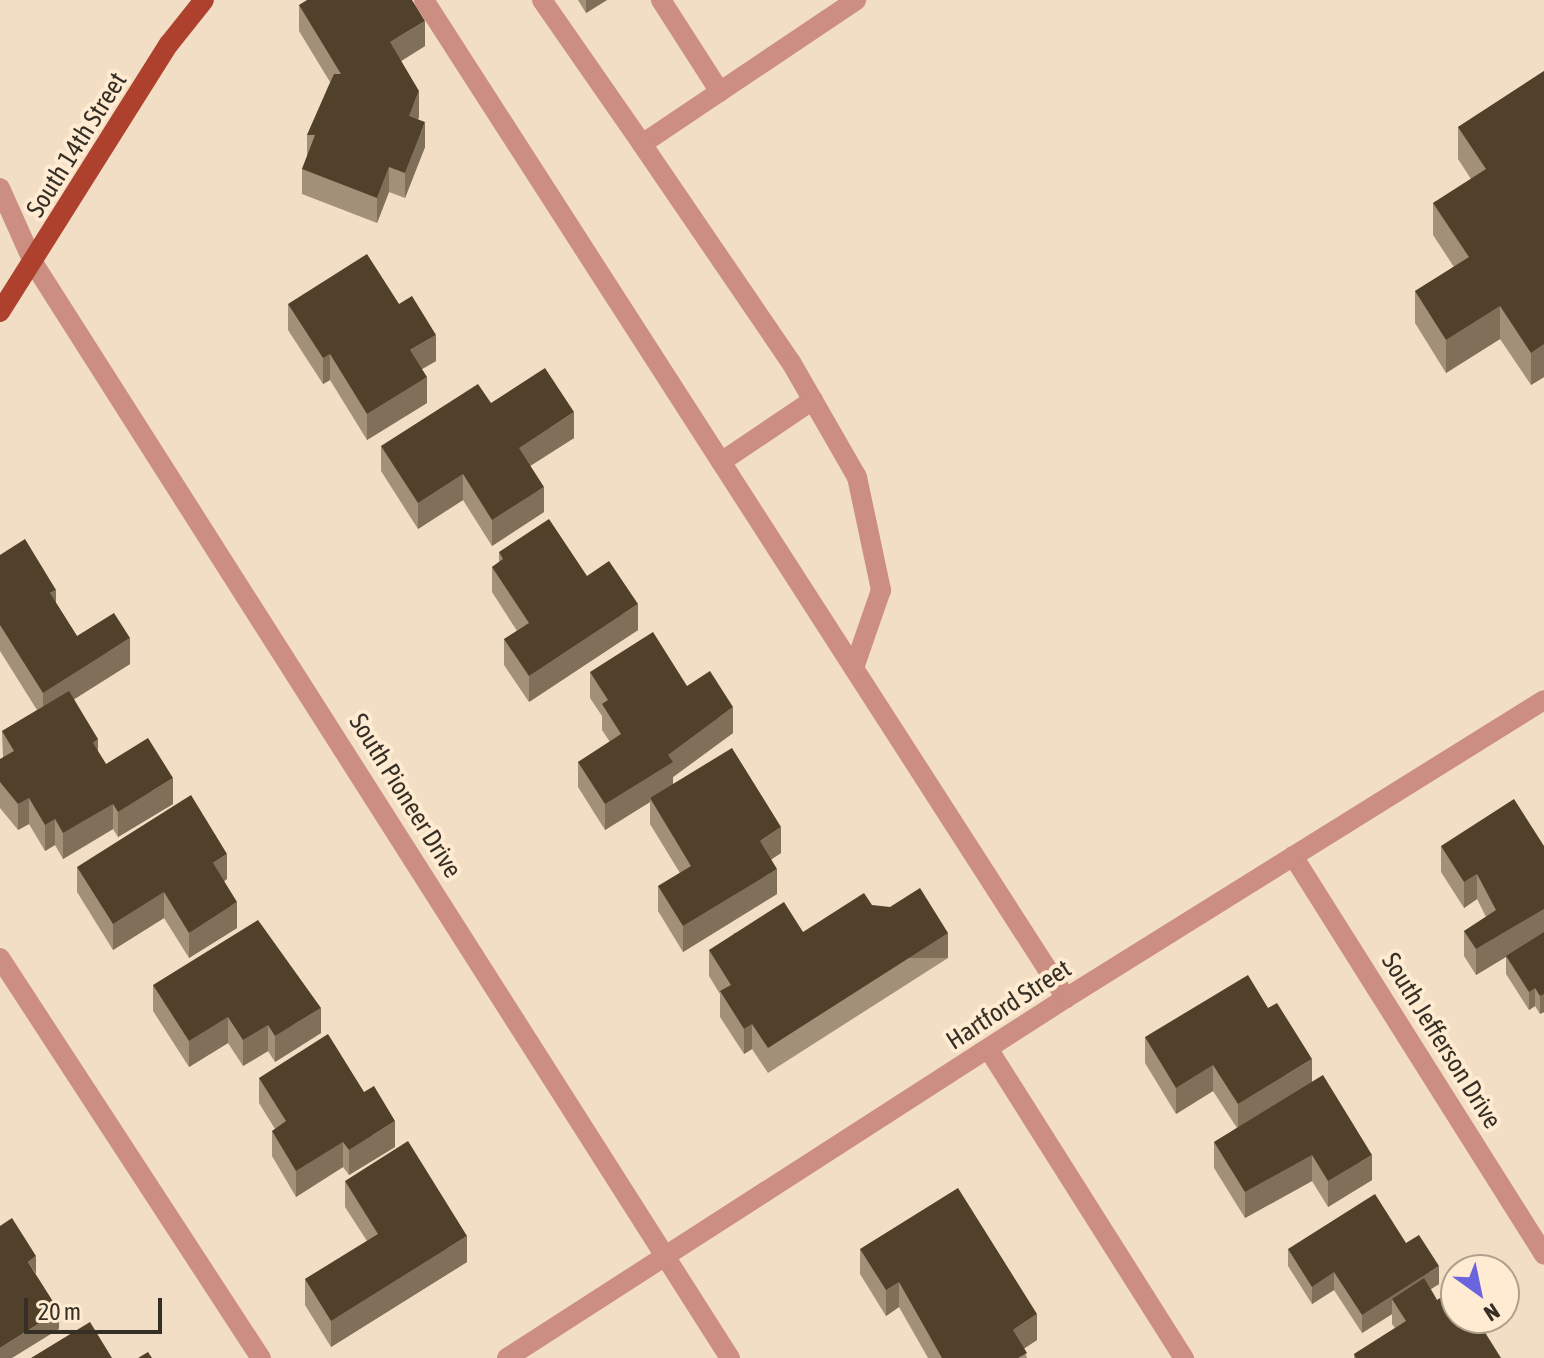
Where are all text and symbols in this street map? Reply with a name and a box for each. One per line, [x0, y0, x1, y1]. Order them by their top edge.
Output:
street label: South 14th Street [20, 67, 134, 223]
street label: South Pioneer Drive [342, 708, 468, 884]
street label: South Jefferson Drive [1374, 947, 1508, 1135]
street label: Hartford Street [941, 953, 1077, 1057]
north arrow [1440, 1254, 1520, 1334]
scale bar [28, 1282, 166, 1332]
text: 20 m [38, 1298, 81, 1325]
text: N [1479, 1298, 1505, 1327]

